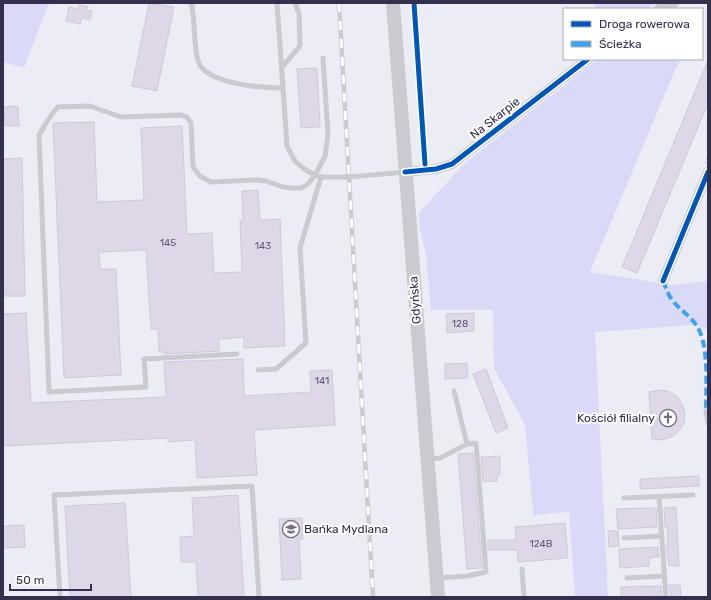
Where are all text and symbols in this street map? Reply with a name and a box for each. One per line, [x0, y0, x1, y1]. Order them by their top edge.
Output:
legend [563, 8, 703, 60]
text: Droga rowerowa [599, 17, 690, 31]
text: Ścieżka [599, 37, 642, 51]
street label: Na Skarpie [467, 94, 523, 142]
house number: 145 [160, 237, 176, 249]
house number: 143 [255, 240, 271, 252]
street label: Gdyńska [406, 276, 424, 324]
house number: 128 [452, 318, 468, 330]
house number: 141 [315, 375, 329, 387]
church icon: Kościół filialny [658, 408, 678, 428]
place label: Kościół filialny [577, 411, 655, 425]
school or university icon: Bańka Mydlana [281, 519, 301, 539]
place label: Bańka Mydlana [304, 522, 388, 536]
house number: 124B [530, 538, 553, 550]
scale bar [10, 566, 91, 592]
text: 50 m [16, 573, 44, 587]

